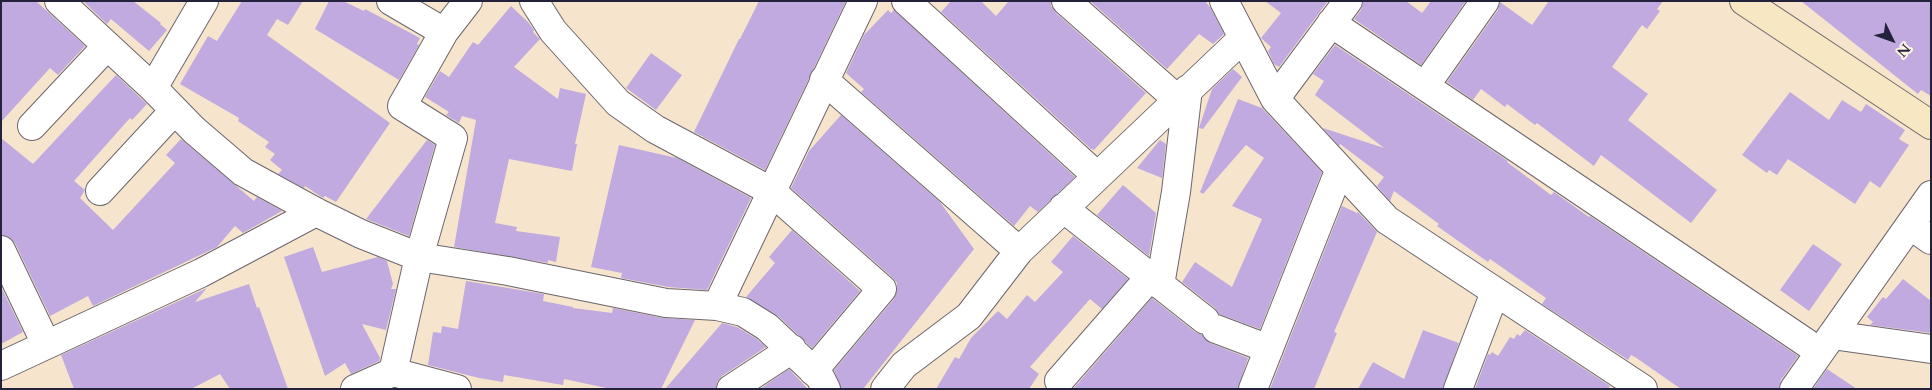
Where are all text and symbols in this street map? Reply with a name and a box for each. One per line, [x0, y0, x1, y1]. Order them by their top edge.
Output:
north arrow [1867, 15, 1917, 65]
text: N [1892, 39, 1915, 61]

